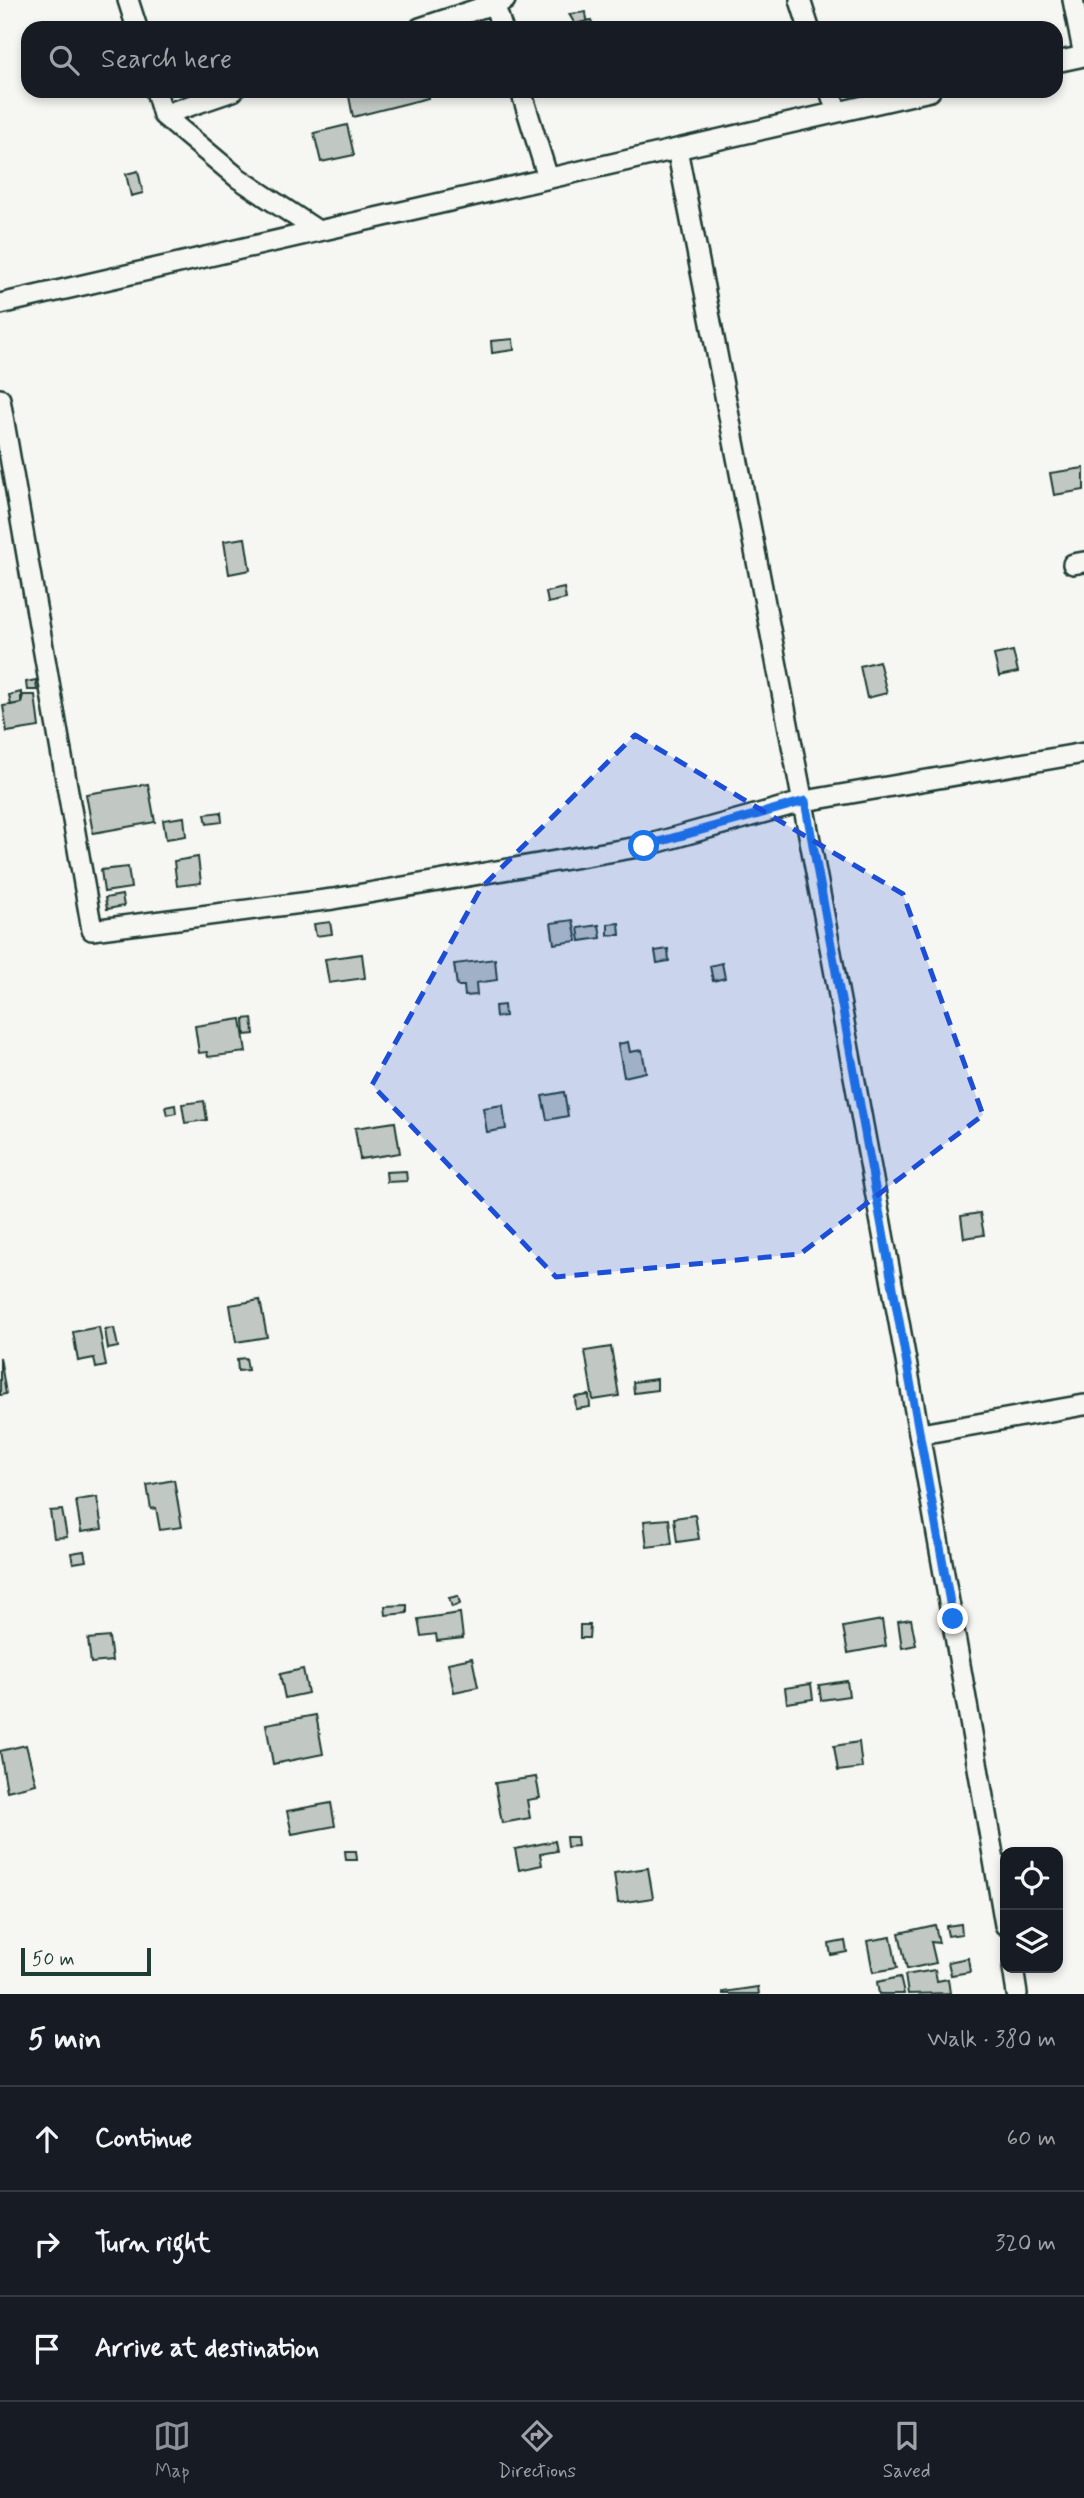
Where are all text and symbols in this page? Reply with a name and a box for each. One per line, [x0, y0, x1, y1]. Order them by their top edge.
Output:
search box [21, 21, 1063, 98]
icon: search [45, 41, 83, 79]
text: Search here [101, 43, 232, 77]
route start [628, 830, 659, 861]
route end [937, 1603, 968, 1634]
map controls [1000, 1847, 1063, 1973]
button: locate [1000, 1847, 1063, 1910]
button: layers [1000, 1910, 1063, 1973]
scale bar [21, 1945, 150, 1977]
text: 50 m [32, 1947, 75, 1972]
text: 5 min [28, 2020, 102, 2059]
text: Walk · 380 m [927, 2025, 1056, 2055]
icon: ahead [28, 2120, 66, 2158]
text: Continue [95, 2122, 192, 2156]
text: 60 m [1007, 2124, 1056, 2154]
icon: right [28, 2225, 66, 2263]
text: Turn right [95, 2227, 211, 2261]
text: 320 m [995, 2229, 1056, 2259]
icon: arrive [28, 2330, 66, 2368]
text: Arrive at destination [95, 2332, 319, 2366]
tab: Map [153, 2417, 191, 2484]
tab: Directions [498, 2417, 576, 2484]
tab: Saved [883, 2417, 931, 2484]

